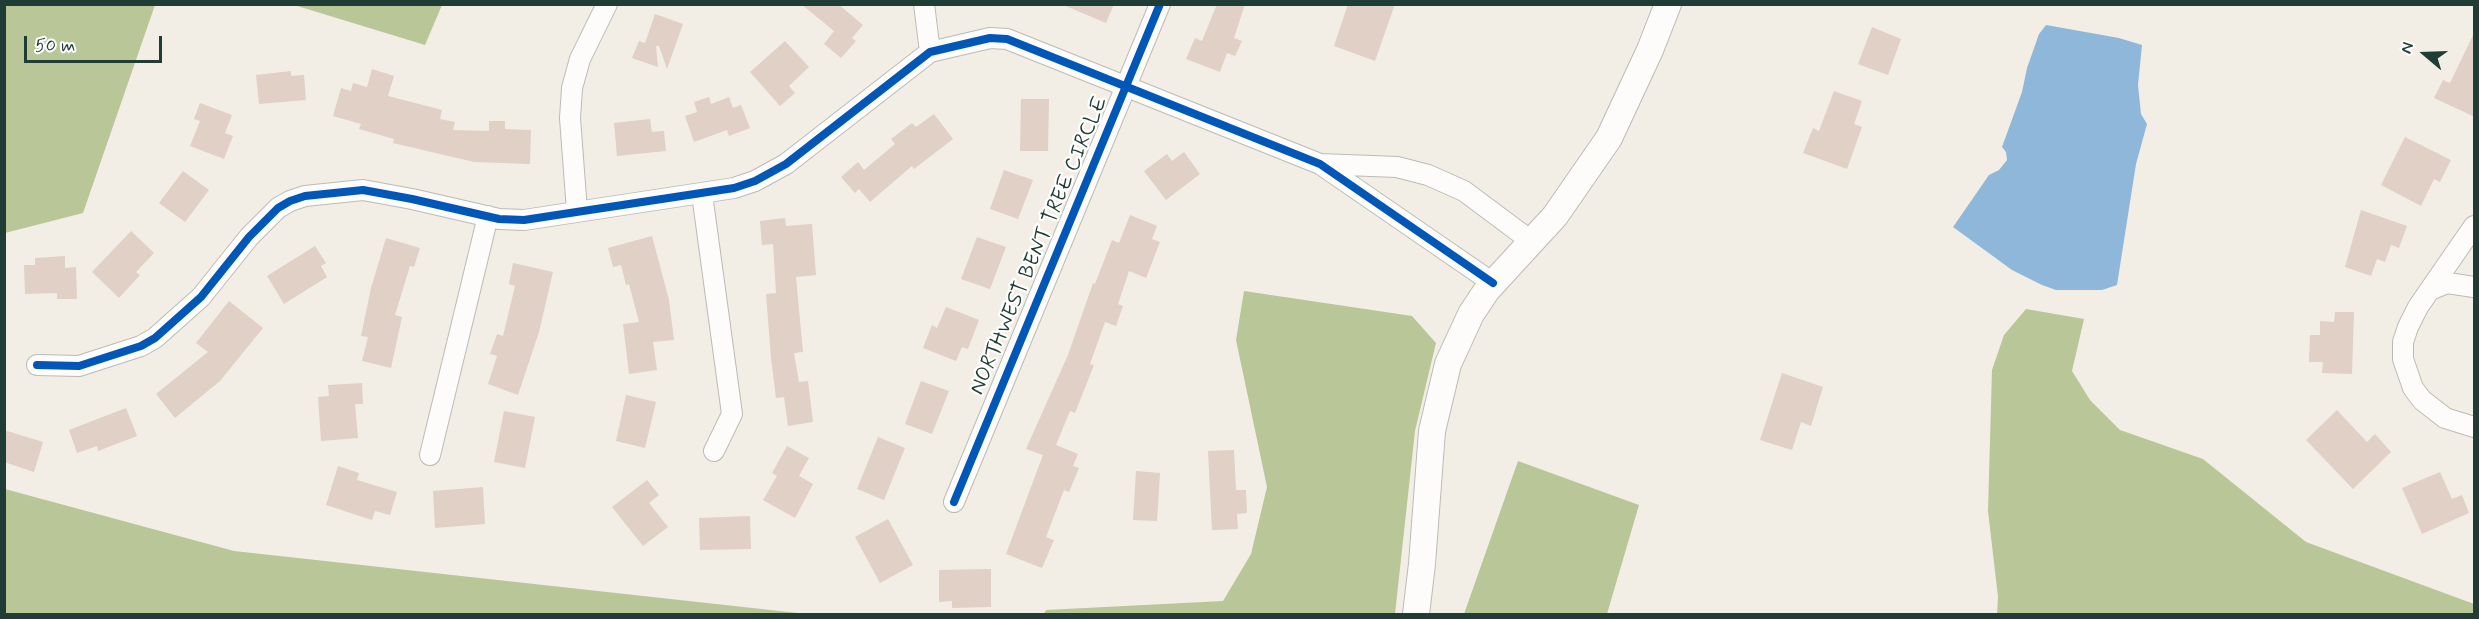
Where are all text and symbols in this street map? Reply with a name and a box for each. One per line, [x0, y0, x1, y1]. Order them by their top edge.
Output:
scale bar [27, 24, 165, 62]
north arrow [2395, 24, 2455, 84]
text: 50 m [35, 34, 75, 58]
text: N [2396, 40, 2419, 56]
street label: NORTHWEST BENT TREE CIRCLE [966, 93, 1114, 399]

